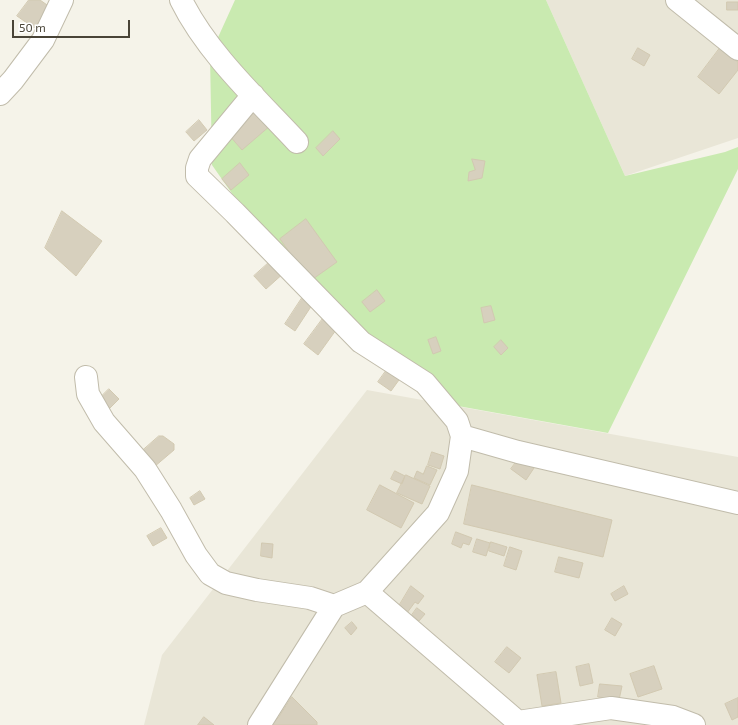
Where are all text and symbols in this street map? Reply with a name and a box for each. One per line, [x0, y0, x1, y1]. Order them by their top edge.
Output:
scale bar [14, 12, 132, 38]
text: 50 m [19, 20, 46, 34]

